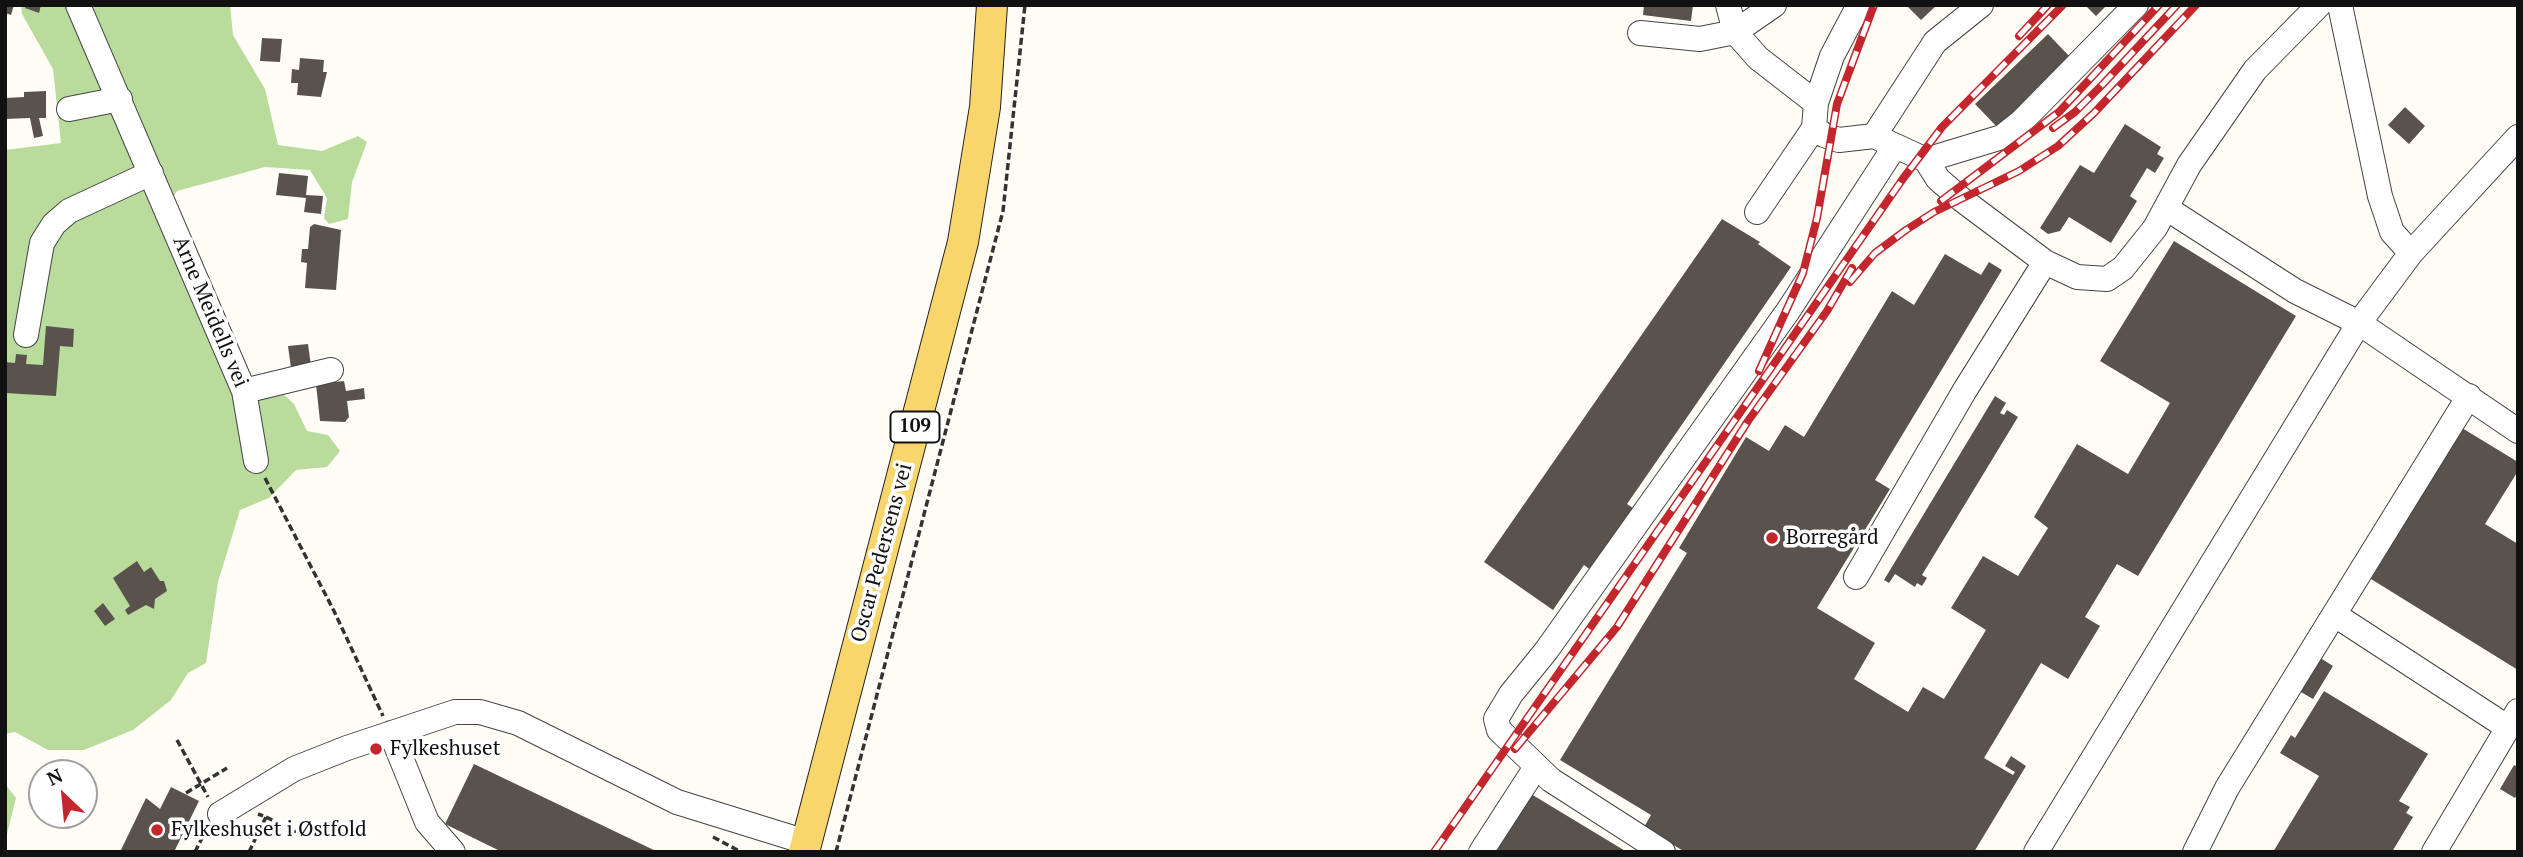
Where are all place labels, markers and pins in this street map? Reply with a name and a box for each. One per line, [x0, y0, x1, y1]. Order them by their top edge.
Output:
place label: Borregård [1786, 525, 1879, 551]
marker: Borregård [1764, 530, 1780, 546]
place label: Fylkeshuset [390, 736, 500, 762]
marker: Fylkeshuset [368, 741, 384, 757]
place label: Fylkeshuset i Østfold [171, 817, 367, 843]
marker: Fylkeshuset i Østfold [149, 822, 165, 838]

